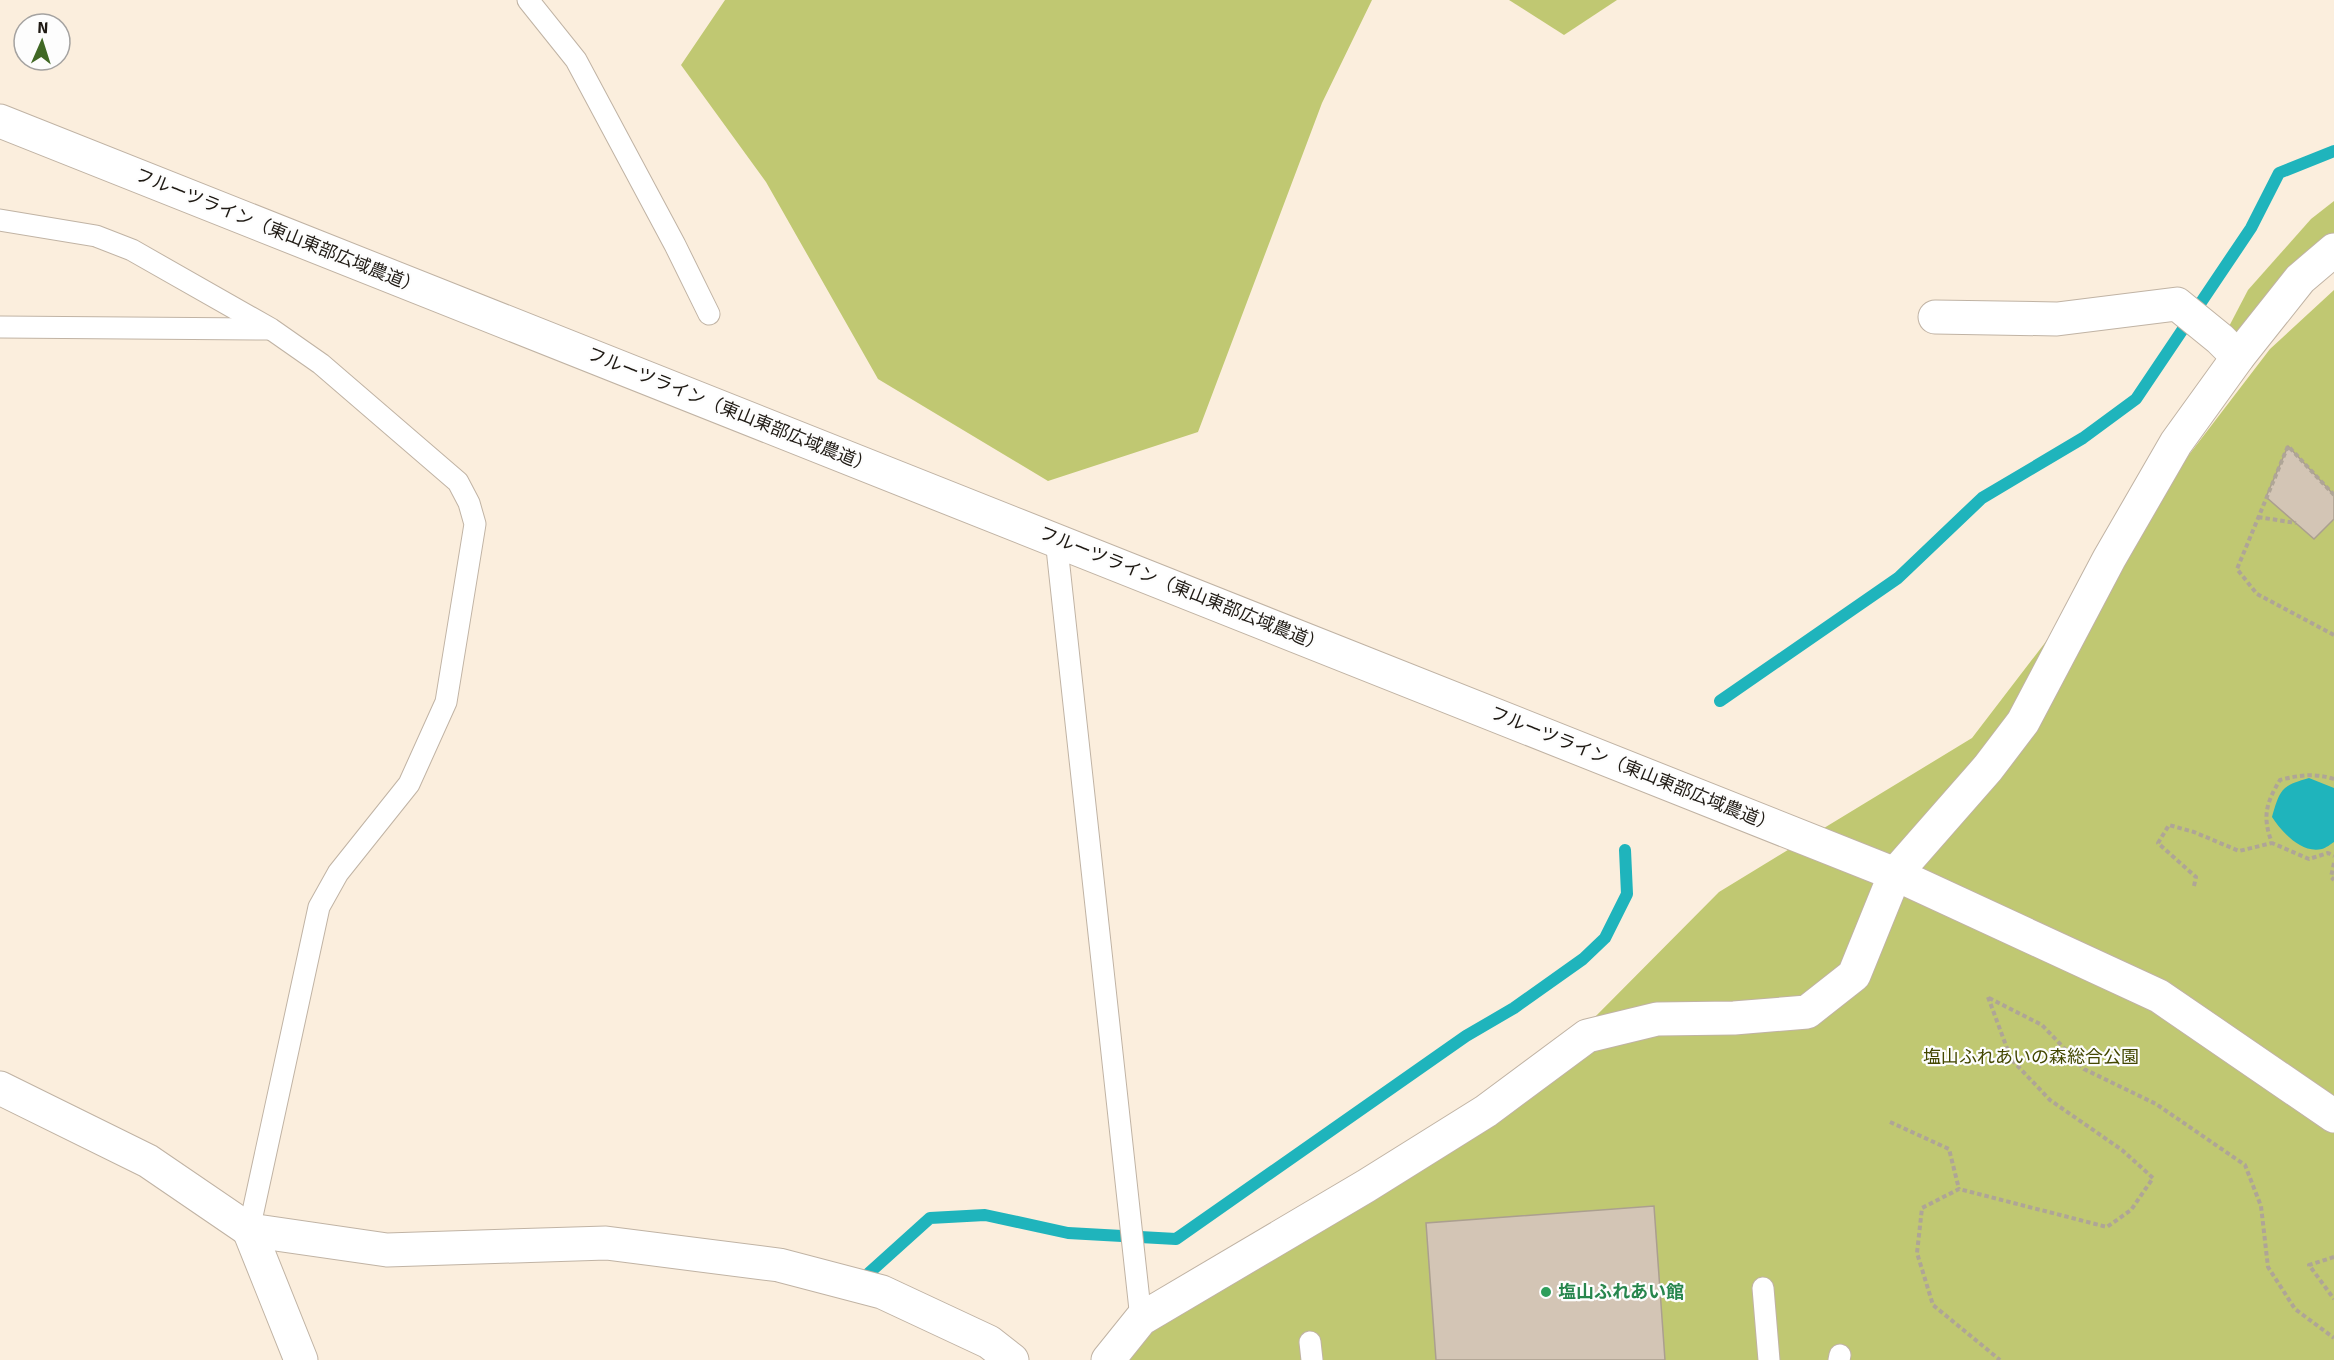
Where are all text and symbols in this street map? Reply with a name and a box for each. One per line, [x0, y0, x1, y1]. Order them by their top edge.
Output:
north arrow [12, 12, 72, 72]
text: N [37, 18, 49, 38]
street label: フルーツライン（東山東部広域農道） [132, 164, 424, 298]
street label: フルーツライン（東山東部広域農道） [584, 343, 876, 477]
street label: フルーツライン（東山東部広域農道） [1036, 522, 1328, 656]
street label: フルーツライン（東山東部広域農道） [1487, 702, 1779, 836]
park label: 塩山ふれあいの森総合公園 [1923, 1046, 2139, 1068]
place label: 塩山ふれあい館 [1558, 1281, 1684, 1303]
marker: 塩山ふれあい館 [1539, 1285, 1553, 1299]

